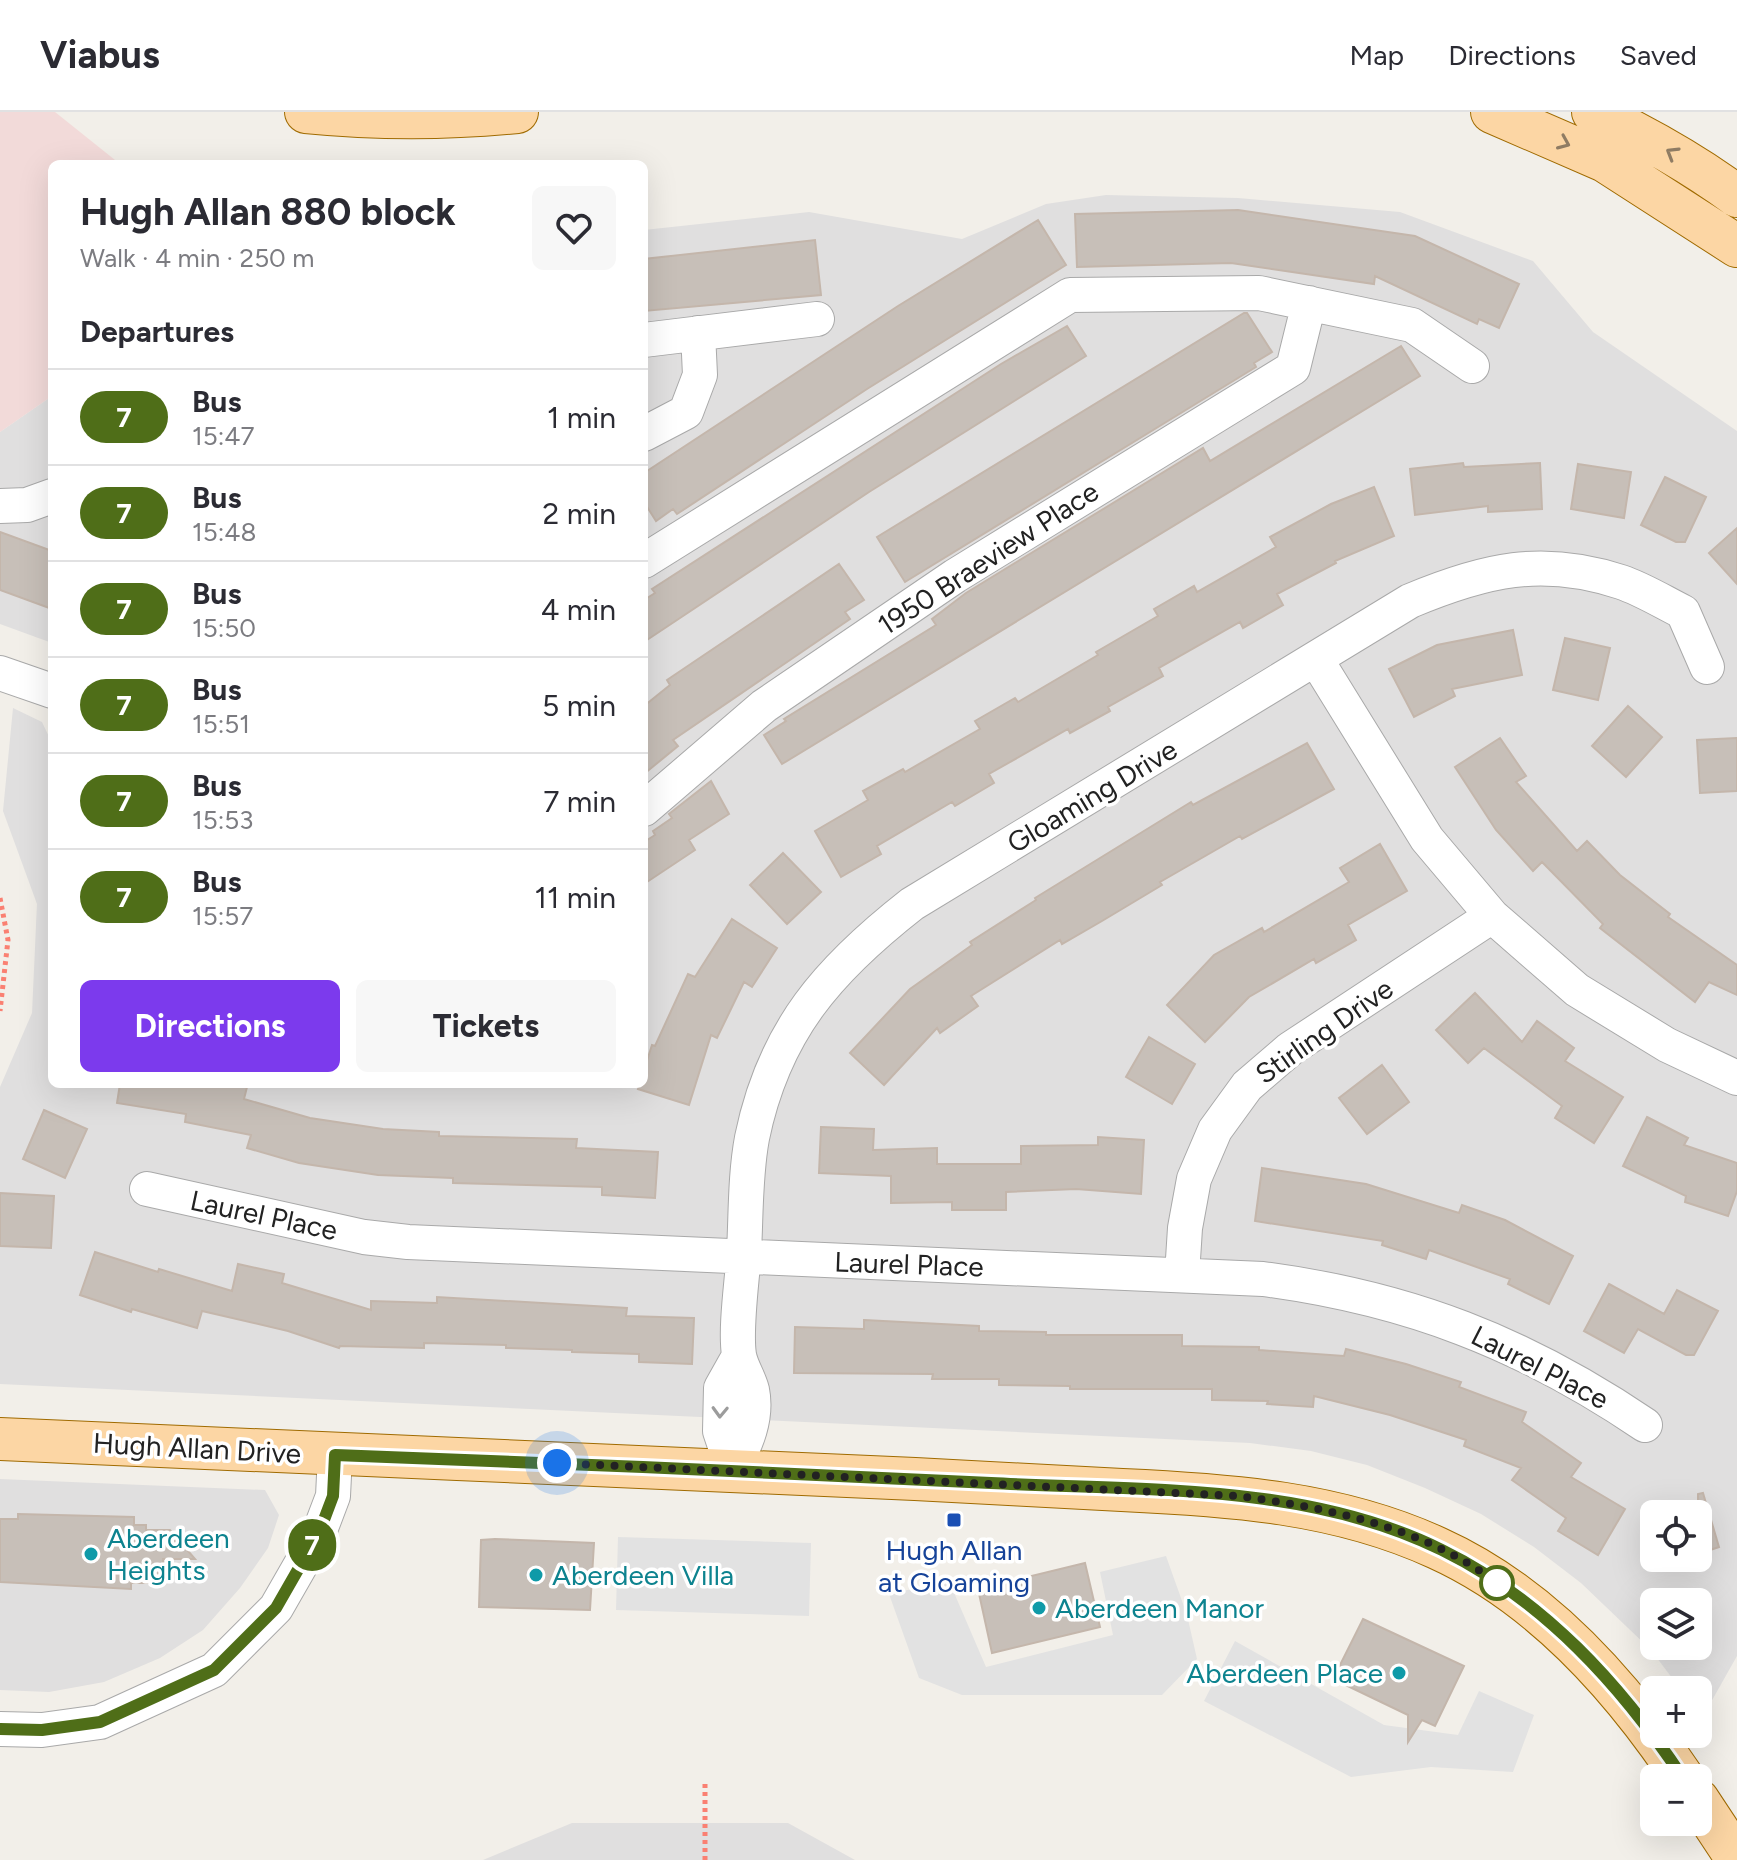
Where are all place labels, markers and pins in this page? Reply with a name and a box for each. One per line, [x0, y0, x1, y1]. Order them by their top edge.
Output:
marker: Hugh Allan at Gloaming [945, 1511, 963, 1529]
place label: Aberdeen Heights [107, 1521, 230, 1587]
place label: Hugh Allan at Gloaming [878, 1533, 1030, 1599]
marker: Aberdeen Heights [82, 1545, 100, 1563]
place label: Aberdeen Villa [552, 1558, 734, 1592]
marker: Aberdeen Villa [527, 1566, 545, 1584]
unlabelled marker [1480, 1566, 1514, 1600]
place label: Aberdeen Manor [1055, 1591, 1264, 1625]
marker: Aberdeen Manor [1030, 1599, 1048, 1617]
place label: Aberdeen Place [1186, 1656, 1383, 1690]
marker: Aberdeen Place [1390, 1664, 1408, 1682]

